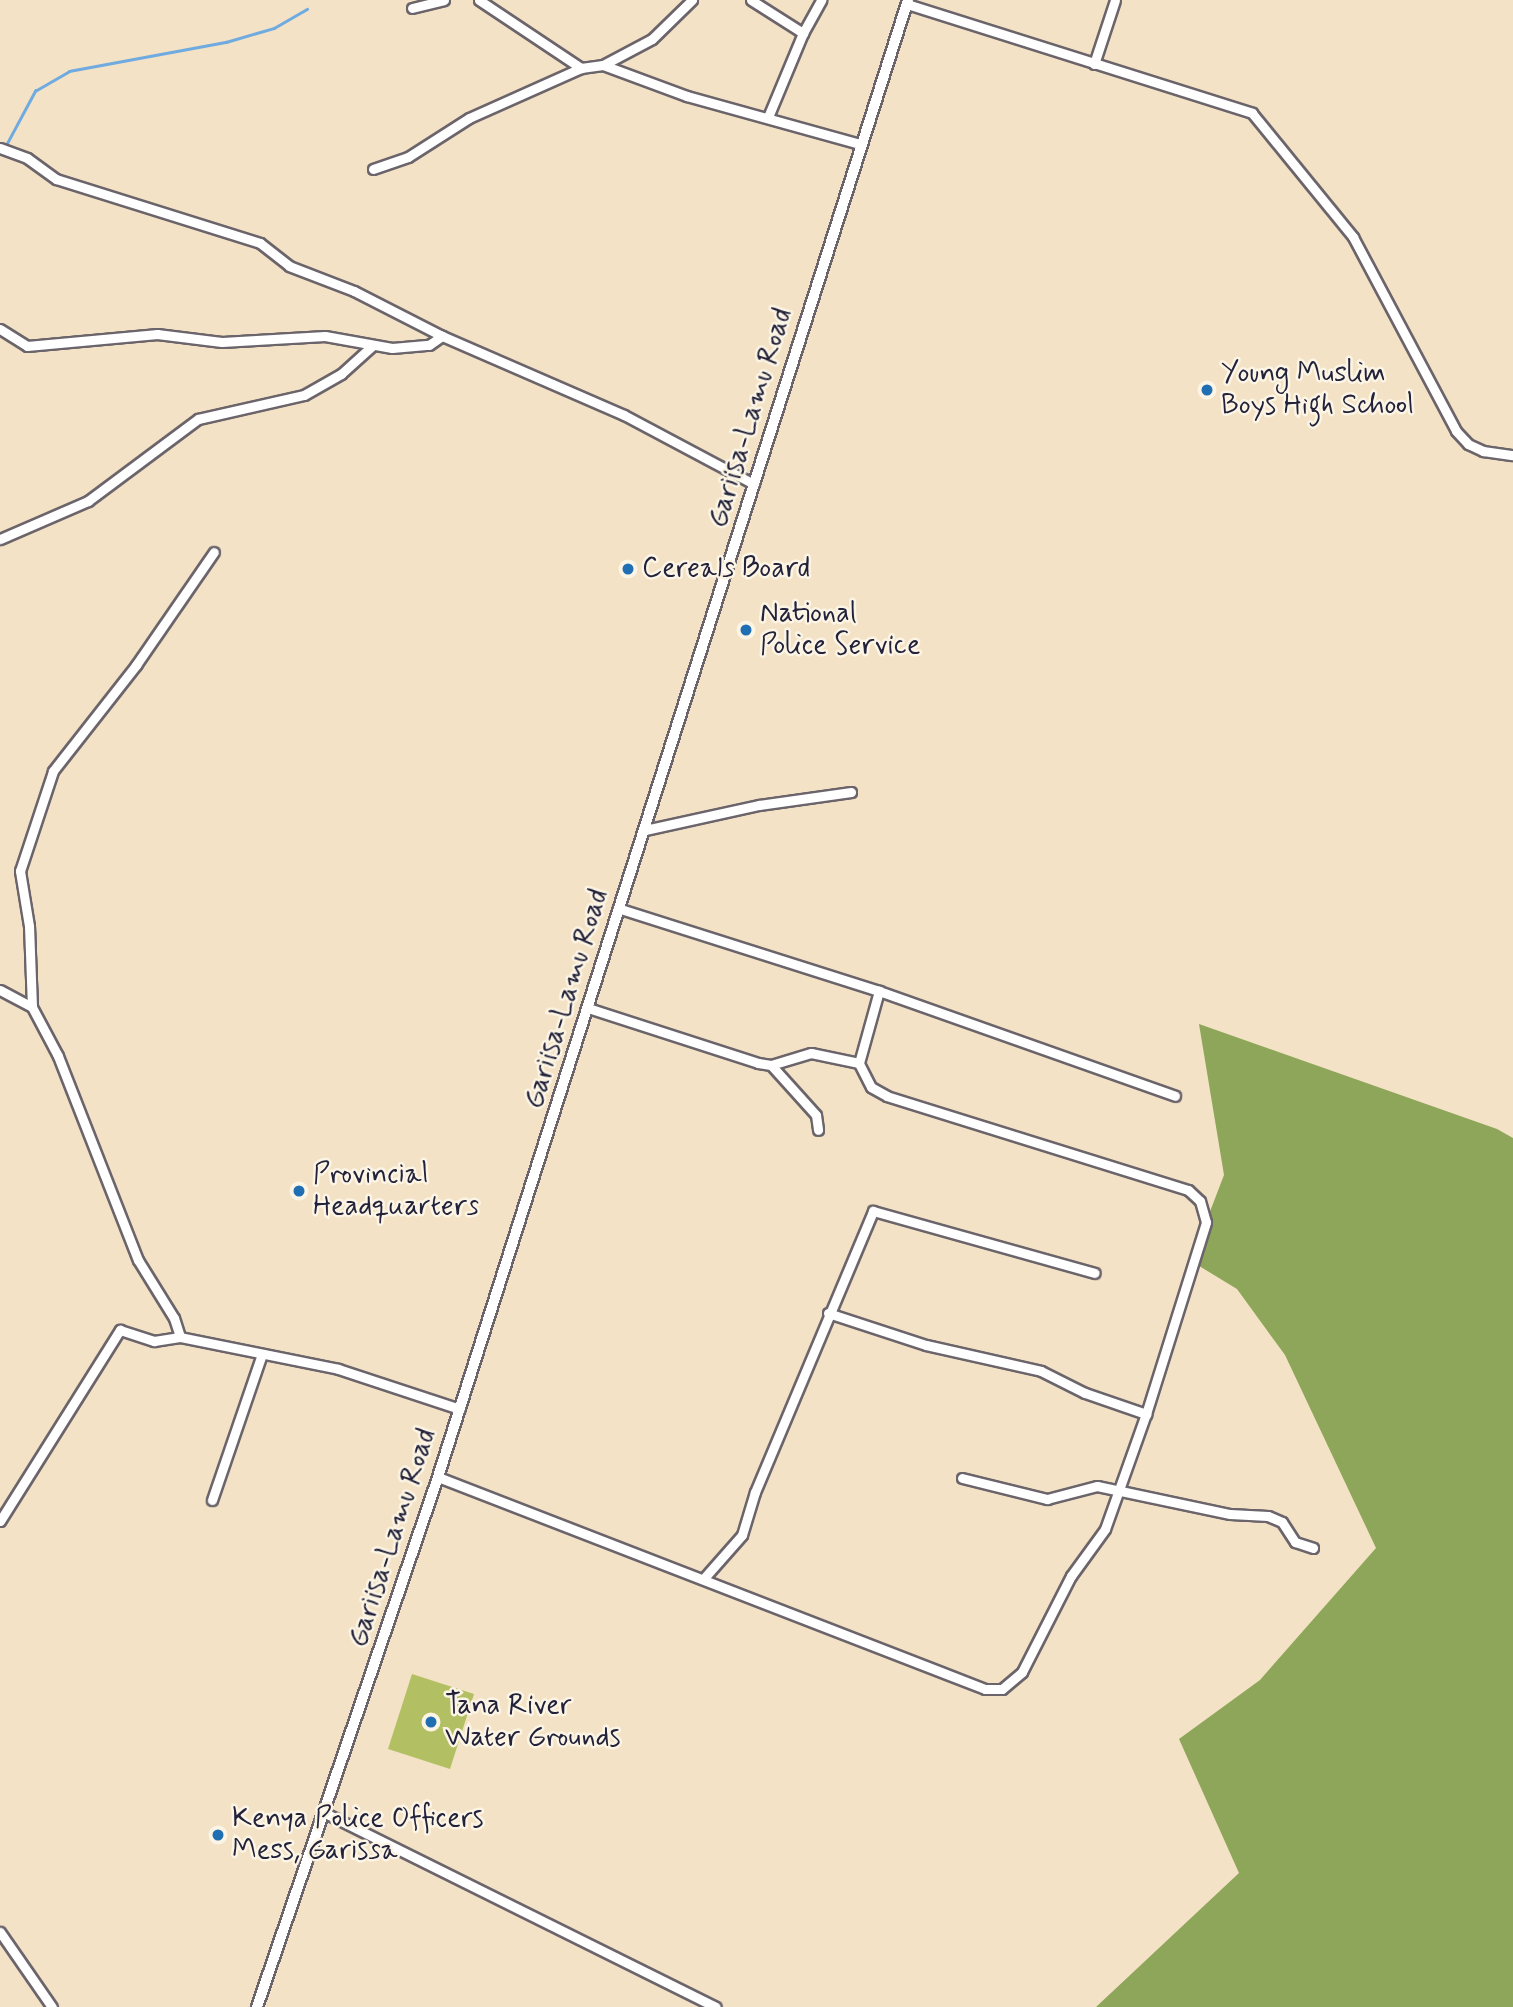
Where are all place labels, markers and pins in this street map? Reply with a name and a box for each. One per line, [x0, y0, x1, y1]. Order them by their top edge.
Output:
place label: Young Muslim Boys High School [1221, 357, 1414, 423]
marker: Young Muslim Boys High School [1199, 382, 1215, 398]
place label: Cereals Board [642, 552, 811, 586]
marker: Cereals Board [620, 561, 636, 577]
place label: National Police Service [760, 597, 918, 663]
marker: National Police Service [738, 622, 754, 638]
place label: Provincial Headquarters [313, 1158, 479, 1224]
marker: Provincial Headquarters [291, 1183, 307, 1199]
place label: Tana River Water Grounds [445, 1689, 621, 1755]
marker: Tana River Water Grounds [423, 1714, 439, 1730]
place label: Kenya Police Officers Mess, Garissa [232, 1802, 482, 1868]
marker: Kenya Police Officers Mess, Garissa [210, 1827, 226, 1843]

